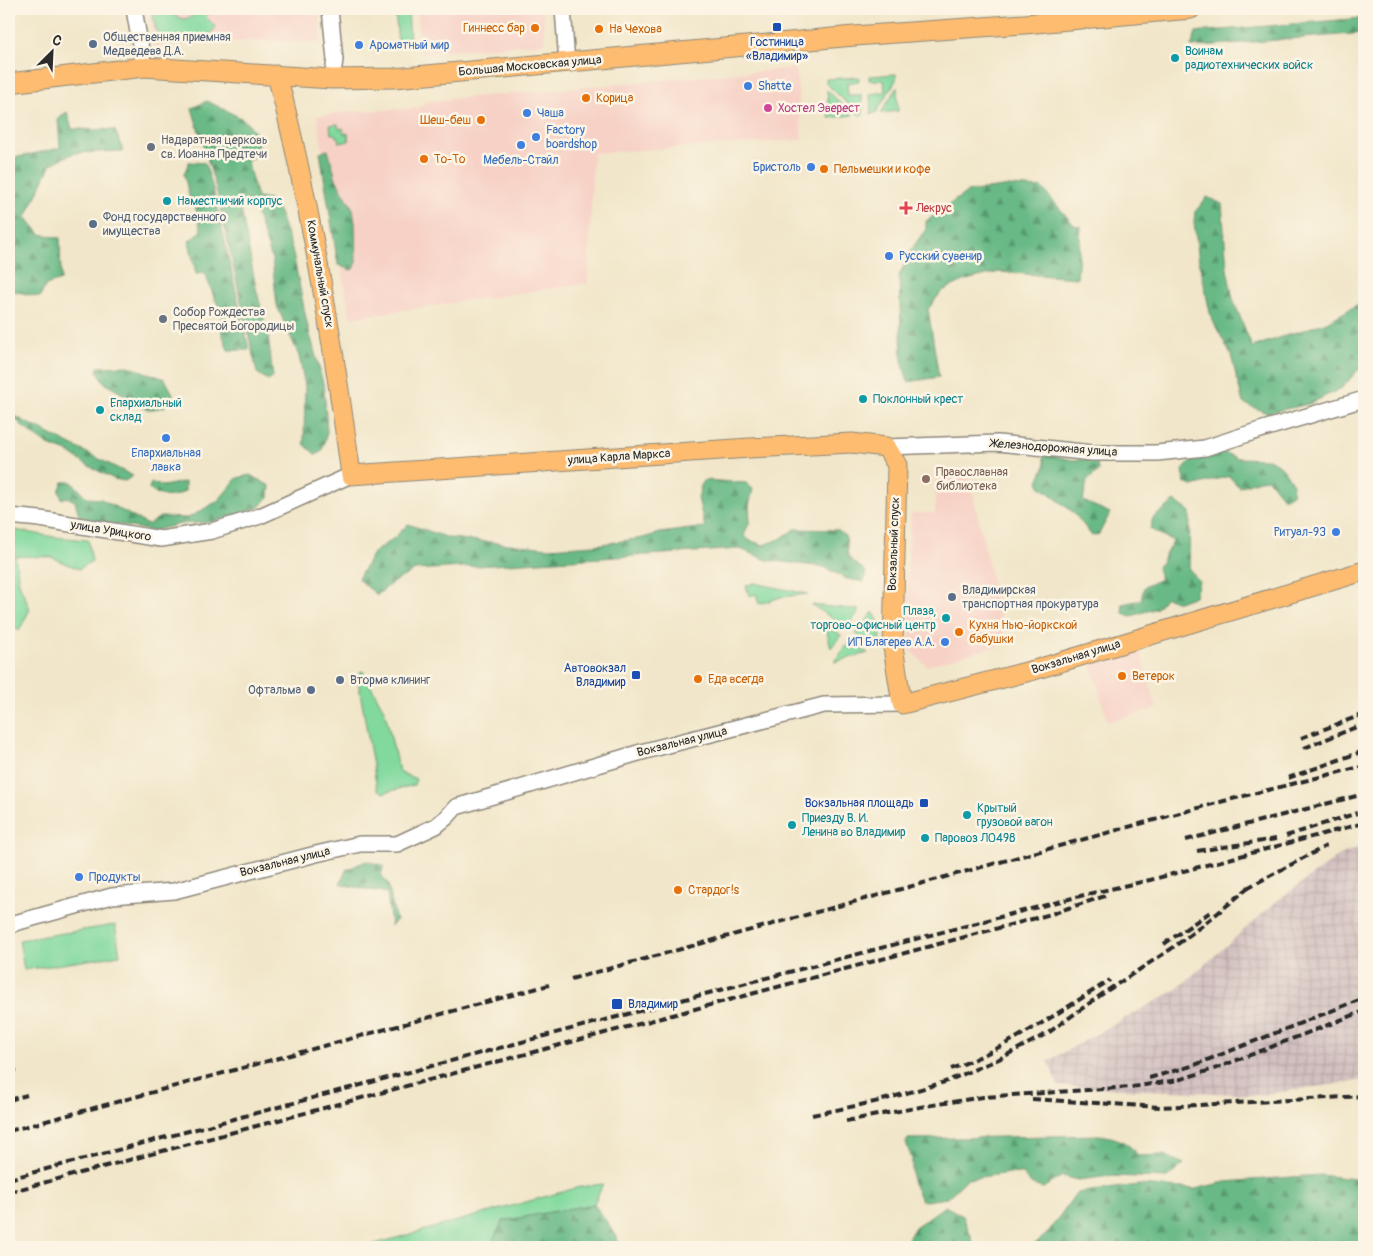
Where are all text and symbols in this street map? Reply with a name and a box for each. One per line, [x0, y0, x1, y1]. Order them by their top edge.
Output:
place label: Гиннесс бар [463, 21, 525, 36]
marker: Гостиница «Владимир» [771, 21, 783, 33]
marker: Гиннесс бар [529, 22, 541, 34]
place label: На Чехова [609, 22, 662, 37]
marker: На Чехова [593, 23, 605, 35]
north arrow [28, 28, 78, 78]
place label: Общественная приемная Медведева Д.А. [103, 30, 231, 59]
text: С [50, 31, 65, 50]
place label: Гостиница «Владимир» [746, 35, 808, 64]
marker: Общественная приемная Медведева Д.А. [87, 38, 99, 50]
place label: Ароматный мир [369, 38, 450, 53]
marker: Ароматный мир [353, 39, 365, 51]
place label: Воинам радиотехнических войск [1185, 44, 1313, 73]
street label: Большая Московская улица [458, 52, 603, 80]
marker: Воинам радиотехнических войск [1169, 52, 1181, 64]
place label: Shatte [758, 79, 792, 94]
marker: Shatte [742, 80, 754, 92]
place label: Корица [596, 91, 634, 106]
marker: Корица [580, 92, 592, 104]
place label: Хостел Эверест [778, 101, 860, 116]
marker: Хостел Эверест [762, 102, 774, 114]
place label: Чаша [537, 106, 564, 121]
marker: Чаша [521, 107, 533, 119]
place label: Шеш-беш [420, 113, 471, 128]
marker: Шеш-беш [475, 114, 487, 126]
place label: Factory boardshop [546, 123, 597, 152]
marker: Factory boardshop [530, 131, 542, 143]
place label: Надвратная церковь св. Иоанна Предтечи [161, 133, 268, 162]
marker: Мебель-Стайл [515, 139, 527, 151]
marker: Надвратная церковь св. Иоанна Предтечи [145, 141, 157, 153]
place label: То-То [434, 152, 466, 167]
marker: То-То [418, 153, 430, 165]
place label: Мебель-Стайл [483, 153, 559, 168]
place label: Бристоль [753, 160, 801, 175]
marker: Бристоль [805, 161, 817, 173]
place label: Пельмешки и кофе [834, 162, 930, 177]
marker: Пельмешки и кофе [818, 163, 830, 175]
place label: Наместничий корпус [177, 194, 283, 209]
marker: Наместничий корпус [161, 195, 173, 207]
place label: Лекрус [915, 201, 952, 216]
marker: Лекрус [900, 202, 912, 214]
place label: Фонд государственного имущества [103, 210, 227, 239]
marker: Фонд государственного имущества [87, 218, 99, 230]
street label: Коммунальный спуск [303, 219, 337, 329]
place label: Русский сувенир [899, 249, 983, 264]
marker: Русский сувенир [883, 250, 895, 262]
place label: Собор Рождества Пресвятой Богородицы [173, 305, 295, 334]
marker: Собор Рождества Пресвятой Богородицы [157, 313, 169, 325]
place label: Поклонный крест [873, 392, 963, 407]
marker: Поклонный крест [857, 393, 869, 405]
place label: Епархиальный склад [110, 396, 182, 425]
marker: Епархиальный склад [94, 404, 106, 416]
marker: Епархиальная лавка [160, 432, 172, 444]
street label: Железнодорожная улица [988, 436, 1118, 460]
place label: Епархиальная лавка [131, 446, 201, 475]
street label: улица Карла Маркса [566, 446, 671, 468]
place label: Православная библиотека [936, 465, 1008, 494]
marker: Православная библиотека [920, 473, 932, 485]
street label: Вокзальный спуск [885, 497, 903, 591]
street label: улица Урицкого [69, 517, 153, 545]
place label: Ритуал-93 [1274, 525, 1326, 540]
marker: Ритуал-93 [1330, 526, 1342, 538]
place label: Владимирская транспортная прокуратура [962, 583, 1099, 612]
marker: Владимирская транспортная прокуратура [946, 591, 958, 603]
place label: Плаза, торгово-офисный центр [810, 604, 936, 633]
marker: Плаза, торгово-офисный центр [940, 612, 952, 624]
place label: Кухня Нью-йоркской бабушки [969, 618, 1078, 647]
marker: Кухня Нью-йоркской бабушки [953, 626, 965, 638]
place label: ИП Благерев А.А. [848, 635, 935, 650]
marker: ИП Благерев А.А. [939, 636, 951, 648]
street label: Вокзальная улица [1030, 636, 1123, 678]
place label: Автовокзал Владимир [564, 661, 626, 690]
marker: Автовокзал Владимир [630, 669, 642, 681]
place label: Ветерок [1132, 669, 1175, 684]
marker: Ветерок [1116, 670, 1128, 682]
place label: Еда всегда [708, 672, 764, 687]
place label: Вторма клининг [350, 673, 430, 688]
marker: Еда всегда [692, 673, 704, 685]
marker: Вторма клининг [334, 674, 346, 686]
place label: Офтальма [248, 683, 301, 698]
marker: Офтальма [305, 684, 317, 696]
street label: Вокзальная улица [635, 723, 729, 760]
place label: Вокзальная площадь [805, 796, 914, 811]
marker: Вокзальная площадь [918, 797, 930, 809]
place label: Крытый грузовой вагон [977, 801, 1053, 830]
marker: Крытый грузовой вагон [961, 809, 973, 821]
place label: Приезду В. И. Ленина во Владимир [801, 811, 906, 840]
marker: Приезду В. И. Ленина во Владимир [786, 819, 798, 831]
place label: Паровоз Л0498 [935, 831, 1015, 846]
marker: Паровоз Л0498 [919, 832, 931, 844]
street label: Вокзальная улица [238, 843, 332, 880]
place label: Продукты [89, 870, 141, 885]
marker: Продукты [73, 871, 85, 883]
place label: Стардог!s [688, 883, 740, 898]
marker: Стардог!s [672, 884, 684, 896]
marker: Владимир [610, 997, 624, 1011]
place label: Владимир [628, 997, 678, 1012]

